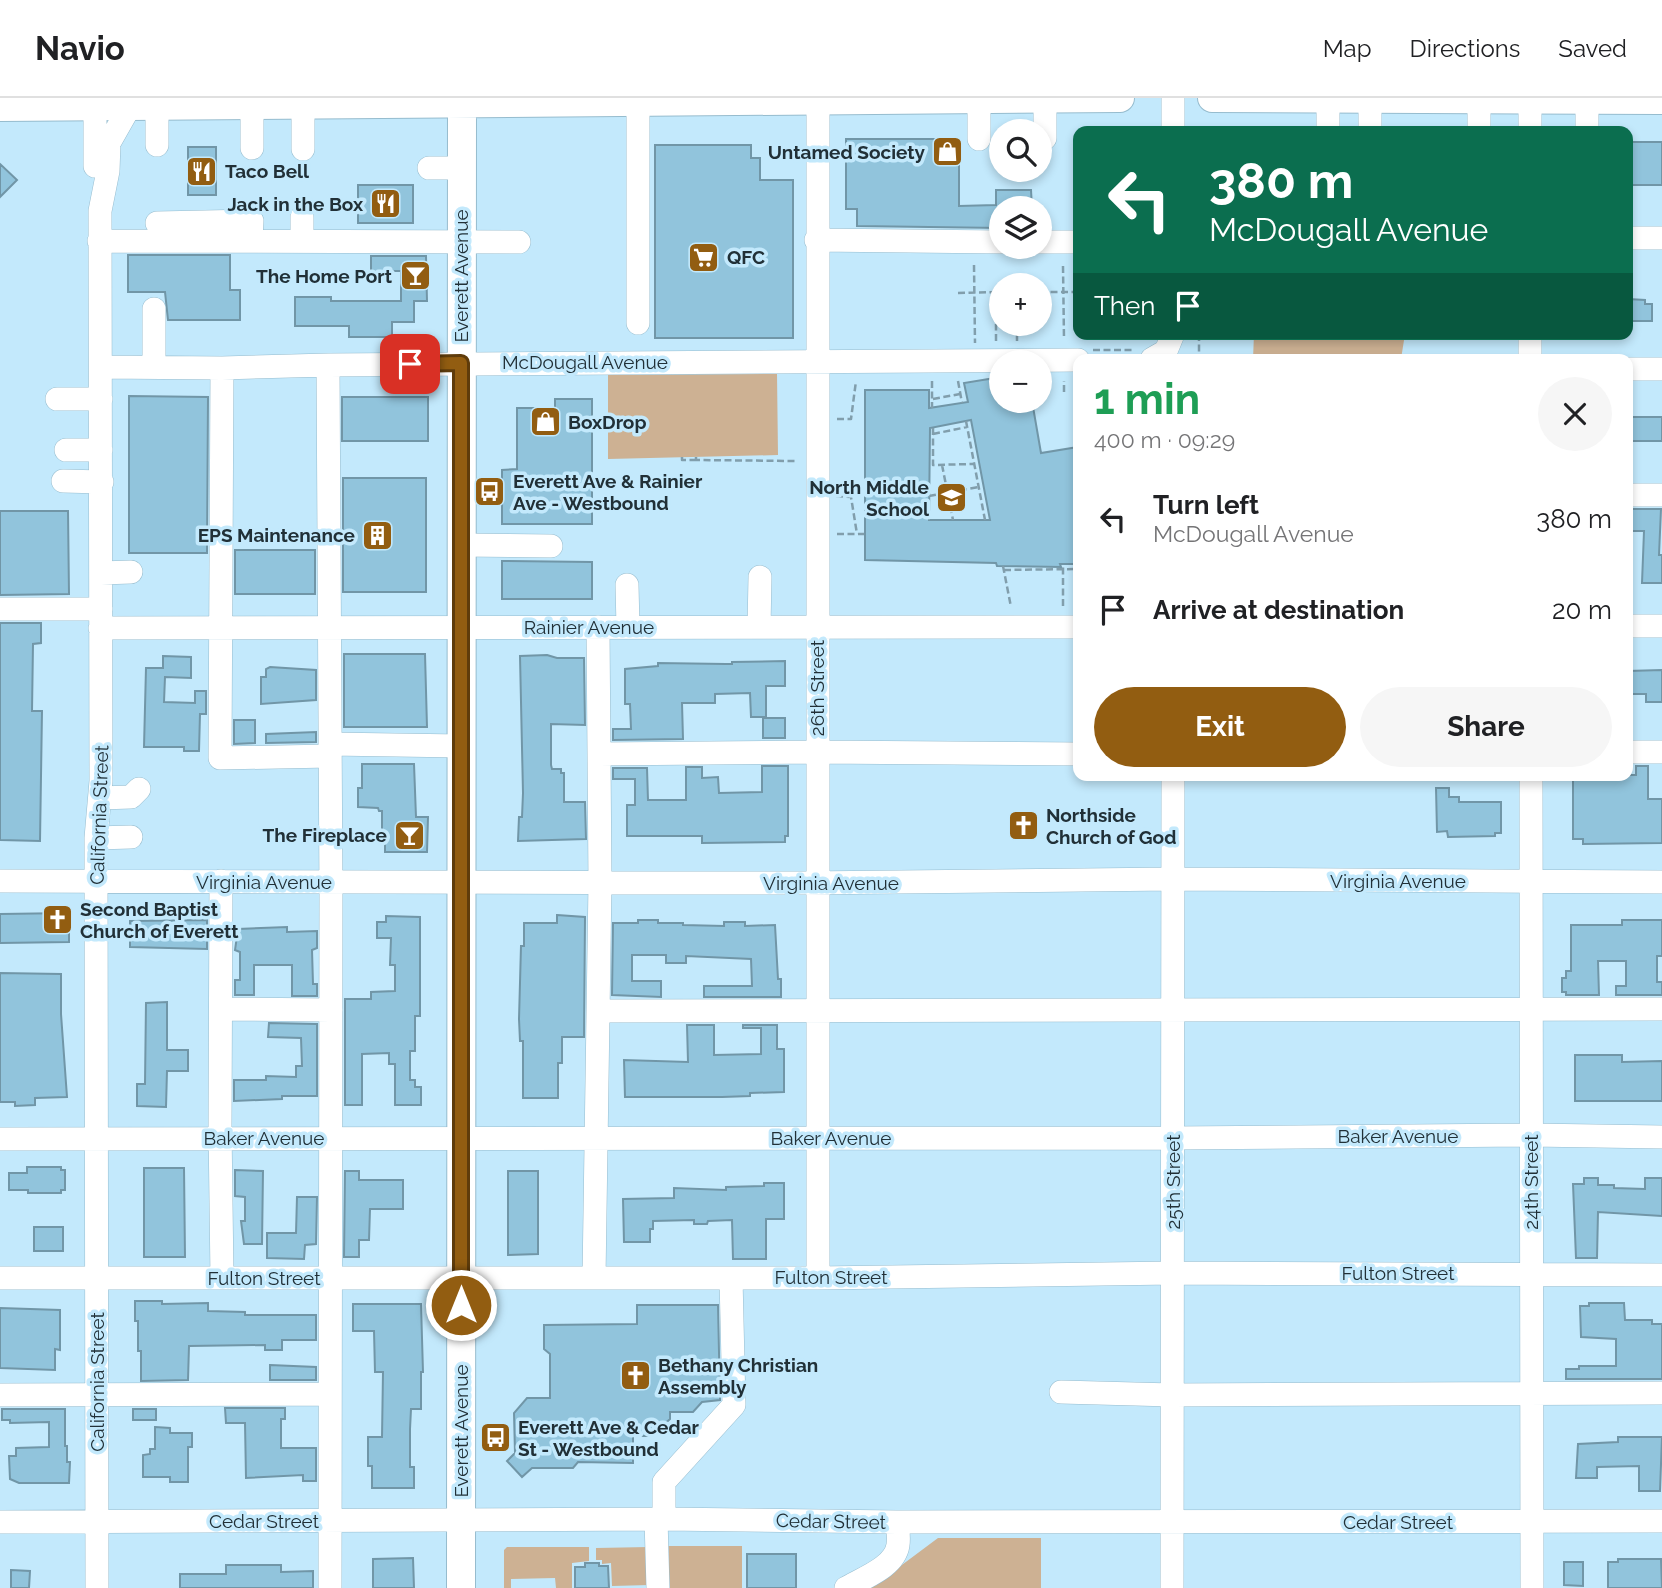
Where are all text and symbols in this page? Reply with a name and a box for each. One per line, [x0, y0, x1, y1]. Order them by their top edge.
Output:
text: Navio [35, 29, 125, 68]
text: Map [1323, 34, 1372, 63]
text: Directions [1410, 34, 1520, 63]
text: Saved [1558, 34, 1627, 63]
map controls [989, 119, 1052, 413]
button: search [989, 119, 1052, 182]
shop icon: Untamed Society [931, 135, 965, 169]
place label: Untamed Society [768, 141, 926, 163]
text: 380 m [1209, 152, 1353, 209]
restaurant icon: Taco Bell [185, 154, 219, 188]
icon: left [1094, 154, 1185, 245]
place label: Taco Bell [225, 160, 310, 182]
restaurant icon: Jack in the Box [369, 187, 403, 221]
place label: Jack in the Box [227, 193, 364, 215]
button: layers [989, 196, 1052, 259]
street label: Everett Avenue [450, 209, 472, 343]
text: McDougall Avenue [1209, 211, 1488, 248]
supermarket icon: QFC [687, 240, 721, 274]
place label: QFC [727, 246, 765, 268]
bar icon: The Home Port [398, 259, 432, 293]
place label: The Home Port [256, 265, 393, 287]
button: + [989, 273, 1052, 336]
icon: arrive [1169, 287, 1207, 325]
text: Then [1094, 291, 1155, 321]
pin [380, 334, 440, 394]
icon: arrive [391, 345, 429, 383]
button: − [989, 350, 1052, 413]
street label: McDougall Avenue [502, 351, 668, 373]
text: 1 min [1094, 375, 1200, 424]
button: close [1538, 377, 1612, 451]
shop icon: BoxDrop [528, 405, 562, 439]
place label: BoxDrop [568, 411, 646, 433]
text: 400 m · 09:29 [1094, 426, 1235, 453]
place label: Everett Ave & Rainier Ave - Westbound [513, 470, 703, 514]
bus stop icon: Everett Ave & Rainier Ave - Westbound [473, 475, 507, 509]
place label: North Middle School [809, 476, 930, 520]
school or university icon: North Middle School [935, 481, 969, 515]
text: Turn left [1153, 490, 1259, 520]
icon: left [1094, 500, 1132, 538]
text: 380 m [1536, 504, 1612, 534]
building icon: EPS Maintenance [361, 518, 395, 552]
text: McDougall Avenue [1153, 520, 1354, 547]
place label: EPS Maintenance [198, 524, 355, 546]
icon: arrive [1094, 591, 1132, 629]
text: Arrive at destination [1153, 595, 1404, 625]
text: 20 m [1552, 595, 1612, 625]
street label: Rainier Avenue [524, 616, 654, 638]
street label: 26th Street [806, 639, 828, 736]
button: Exit [1094, 687, 1346, 767]
button: Share [1360, 687, 1612, 767]
street label: California Street [86, 744, 112, 885]
place label: Northside Church of God [1046, 804, 1176, 848]
church icon: Northside Church of God [1006, 809, 1040, 843]
bar icon: The Fireplace [393, 818, 427, 852]
place label: The Fireplace [262, 824, 387, 846]
street label: Virginia Avenue [1330, 870, 1466, 892]
street label: Virginia Avenue [196, 871, 332, 893]
street label: Virginia Avenue [763, 872, 899, 894]
place label: Second Baptist Church of Everett [80, 898, 239, 942]
church icon: Second Baptist Church of Everett [40, 903, 74, 937]
street label: Baker Avenue [1338, 1125, 1458, 1147]
street label: Baker Avenue [204, 1127, 324, 1149]
street label: Baker Avenue [771, 1127, 891, 1149]
street label: 25th Street [1162, 1134, 1184, 1230]
street label: 24th Street [1520, 1134, 1542, 1230]
street label: Fulton Street [1341, 1262, 1455, 1284]
street label: Fulton Street [774, 1266, 888, 1288]
street label: Fulton Street [207, 1267, 321, 1289]
position arrow [424, 1268, 498, 1342]
street label: California Street [86, 1312, 108, 1452]
place label: Bethany Christian Assembly [658, 1354, 818, 1398]
church icon: Bethany Christian Assembly [618, 1359, 652, 1393]
street label: Everett Avenue [450, 1364, 472, 1498]
place label: Everett Ave & Cedar St - Westbound [518, 1416, 700, 1460]
bus stop icon: Everett Ave & Cedar St - Westbound [478, 1421, 512, 1455]
street label: Cedar Street [776, 1509, 887, 1533]
street label: Cedar Street [209, 1510, 320, 1532]
street label: Cedar Street [1343, 1511, 1454, 1533]

